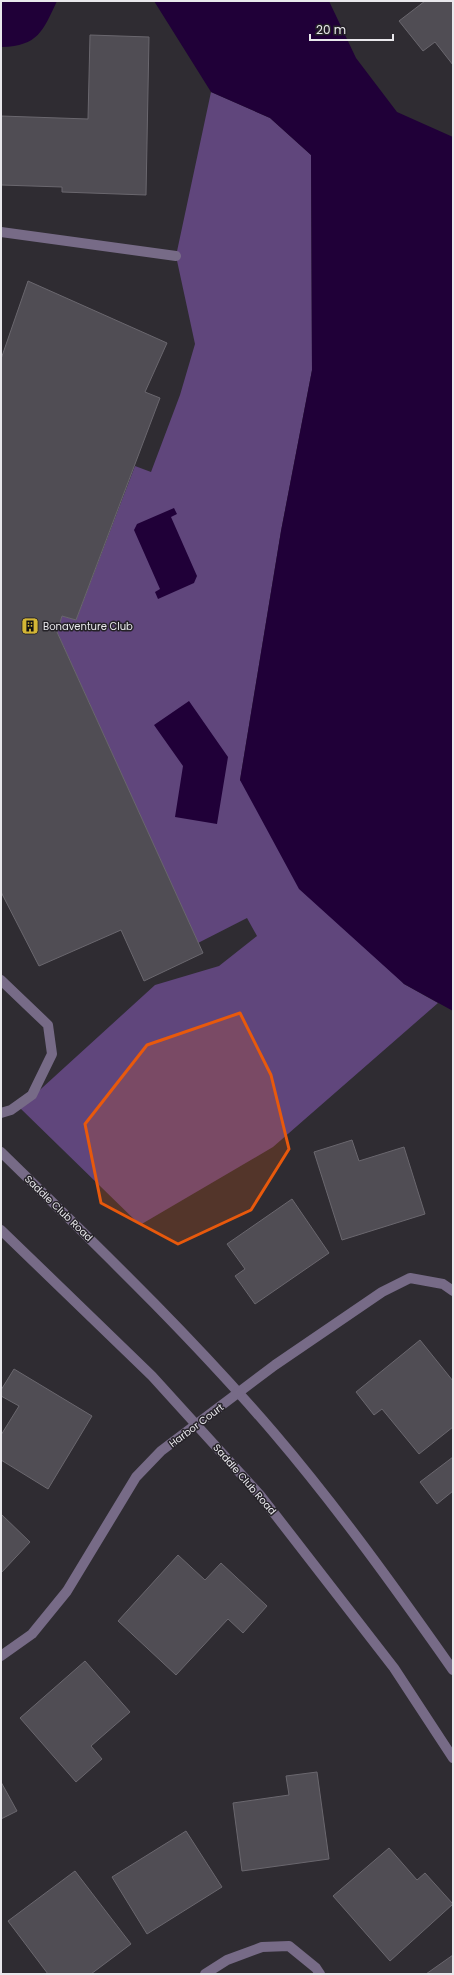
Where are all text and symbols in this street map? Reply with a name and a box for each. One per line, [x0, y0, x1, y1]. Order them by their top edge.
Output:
scale bar [310, 16, 393, 42]
text: 20 m [316, 21, 346, 38]
building icon: Bonaventure Club [20, 616, 40, 636]
place label: Bonaventure Club [43, 619, 133, 634]
street label: Saddle Club Road [21, 1172, 96, 1245]
street label: Harbor Court [166, 1400, 227, 1451]
street label: Saddle Club Road [210, 1441, 280, 1518]

